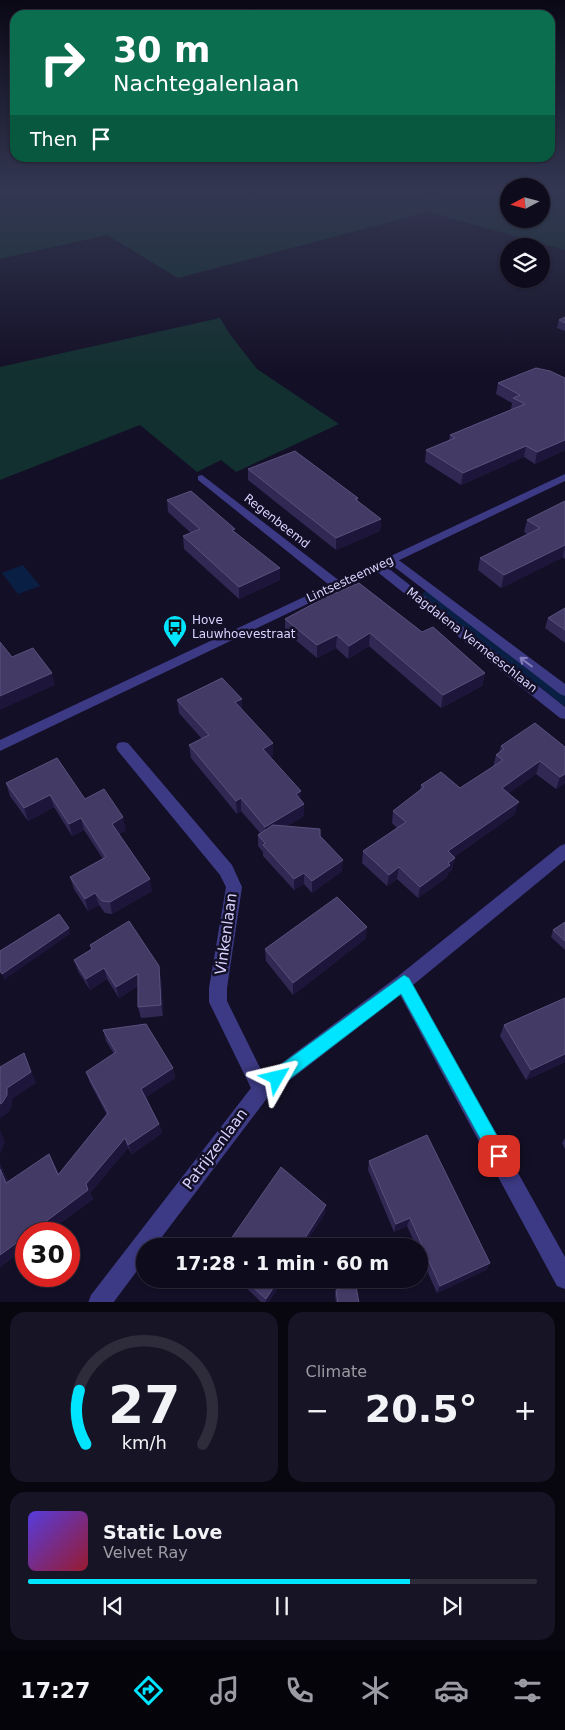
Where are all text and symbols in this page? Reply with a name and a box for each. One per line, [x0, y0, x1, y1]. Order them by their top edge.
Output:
icon: right [30, 30, 95, 95]
text: 30 m [113, 30, 210, 70]
text: Nachtegalenlaan [113, 71, 299, 96]
icon: arrive [87, 125, 115, 153]
text: Then [30, 128, 77, 150]
north arrow [500, 178, 550, 228]
map controls [500, 178, 550, 288]
button: layers [500, 238, 550, 288]
street label: Regenbeemd [241, 491, 313, 551]
street label: Lintsesteenweg [304, 553, 396, 605]
street label: Magdalena Vermeeschlaan [404, 585, 540, 695]
place label: Hove Lauwhoevestraat [192, 613, 296, 641]
bus stop icon: Hove Lauwhoevestraat [162, 614, 188, 648]
one-way arrow [520, 656, 533, 667]
street label: Vinkenlaan [211, 892, 241, 976]
position arrow [250, 1051, 302, 1103]
street label: Patrijzenlaan [179, 1105, 251, 1193]
pin [478, 1135, 520, 1177]
icon: arrive [485, 1142, 513, 1170]
speed limit sign: 30 [15, 1222, 80, 1287]
text: 17:28 · 1 min · 60 m [175, 1252, 389, 1274]
text: Climate [306, 1362, 367, 1381]
text: 27 [108, 1375, 180, 1435]
text: 20.5° [365, 1387, 478, 1431]
text: − [306, 1394, 329, 1427]
text: + [514, 1394, 537, 1427]
text: km/h [121, 1432, 166, 1453]
text: Static Love [103, 1521, 223, 1543]
text: Velvet Ray [103, 1543, 188, 1562]
icon: previous [99, 1592, 127, 1620]
icon: pause [268, 1592, 296, 1620]
icon: next [438, 1592, 466, 1620]
icon: directions [131, 1673, 166, 1708]
icon: music [207, 1673, 242, 1708]
icon: phone [282, 1673, 317, 1708]
icon: climate [358, 1673, 393, 1708]
icon: car [434, 1673, 469, 1708]
icon: filters [510, 1673, 545, 1708]
text: 17:27 [20, 1678, 90, 1703]

